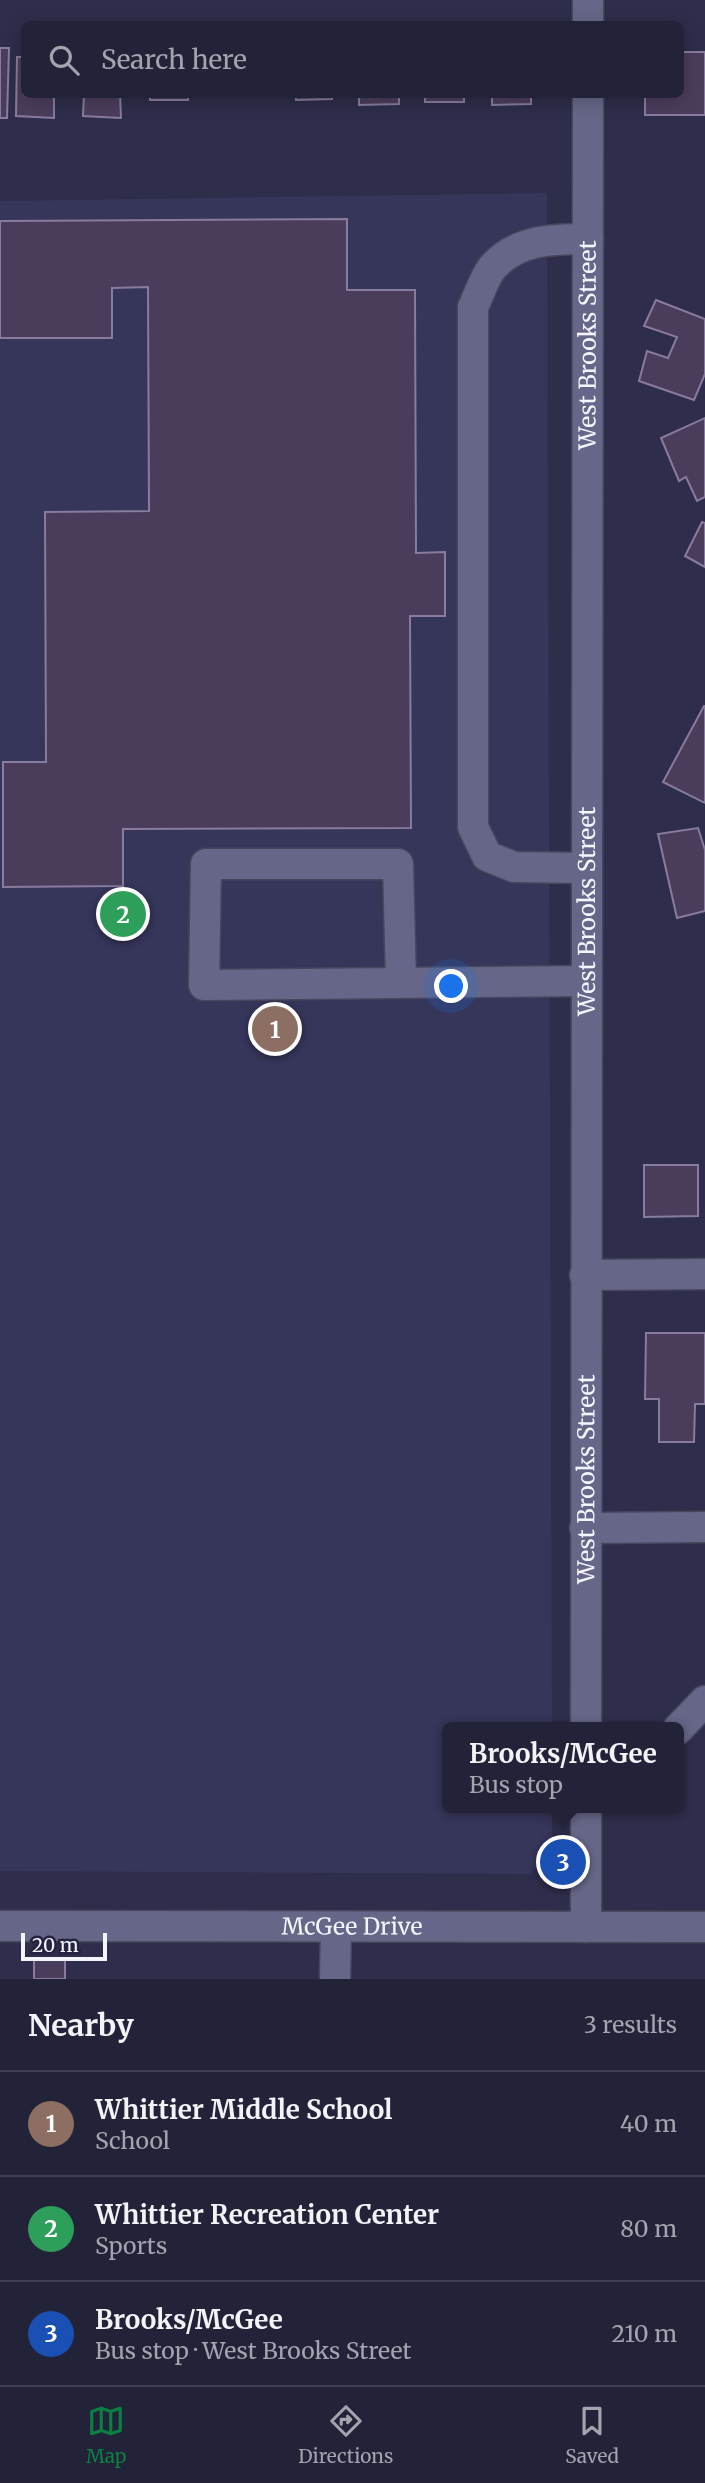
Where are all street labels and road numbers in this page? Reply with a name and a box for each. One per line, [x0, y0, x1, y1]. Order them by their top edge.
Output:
street label: West Brooks Street [573, 240, 602, 451]
street label: West Brooks Street [572, 806, 601, 1017]
street label: West Brooks Street [571, 1374, 600, 1585]
street label: McGee Drive [281, 1911, 423, 1941]

